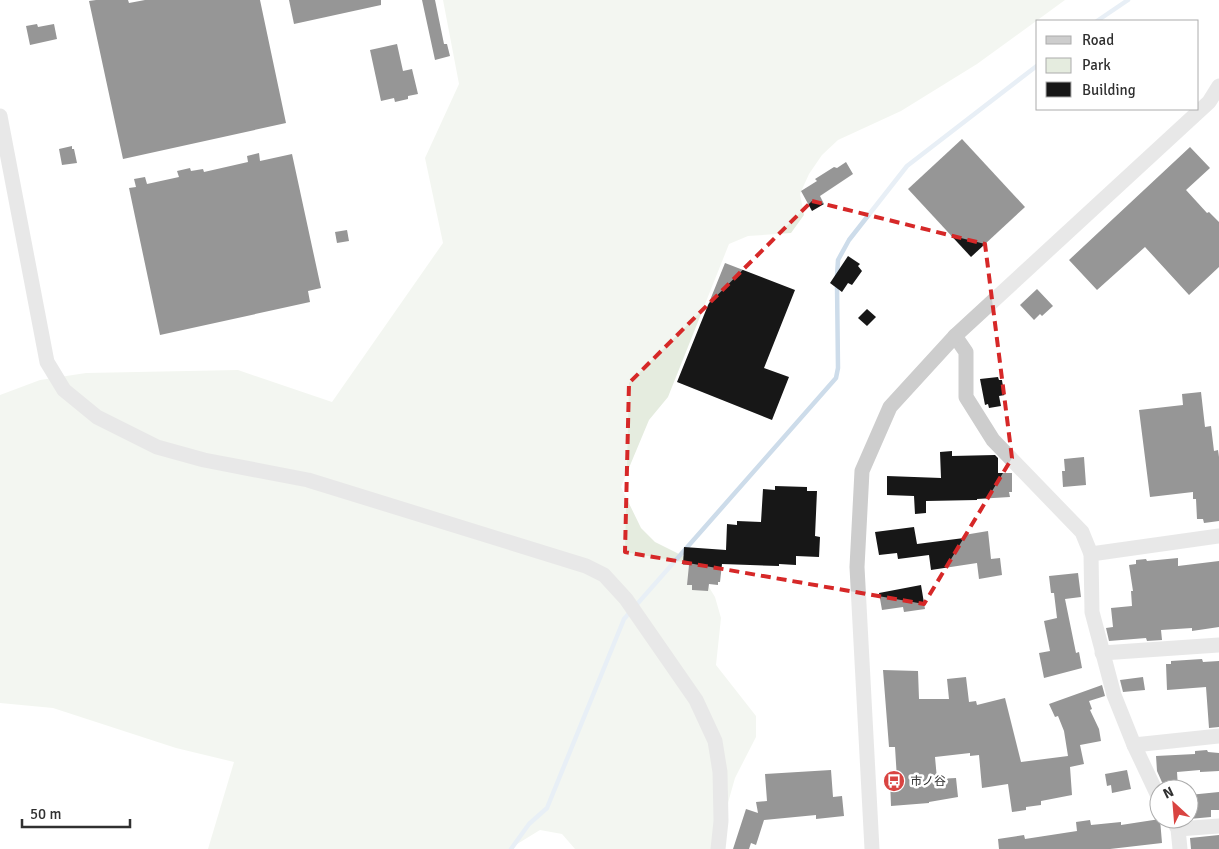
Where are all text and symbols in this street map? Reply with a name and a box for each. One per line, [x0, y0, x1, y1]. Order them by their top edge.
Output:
legend [1036, 20, 1199, 110]
text: Road [1082, 31, 1114, 49]
text: Park [1082, 56, 1111, 74]
text: Building [1082, 81, 1136, 99]
bus stop icon: 市ノ谷 [882, 769, 906, 793]
place label: 市ノ谷 [910, 774, 946, 789]
north arrow [1149, 779, 1199, 829]
text: N [1160, 783, 1177, 803]
scale bar [22, 796, 130, 828]
text: 50 m [30, 805, 61, 823]

